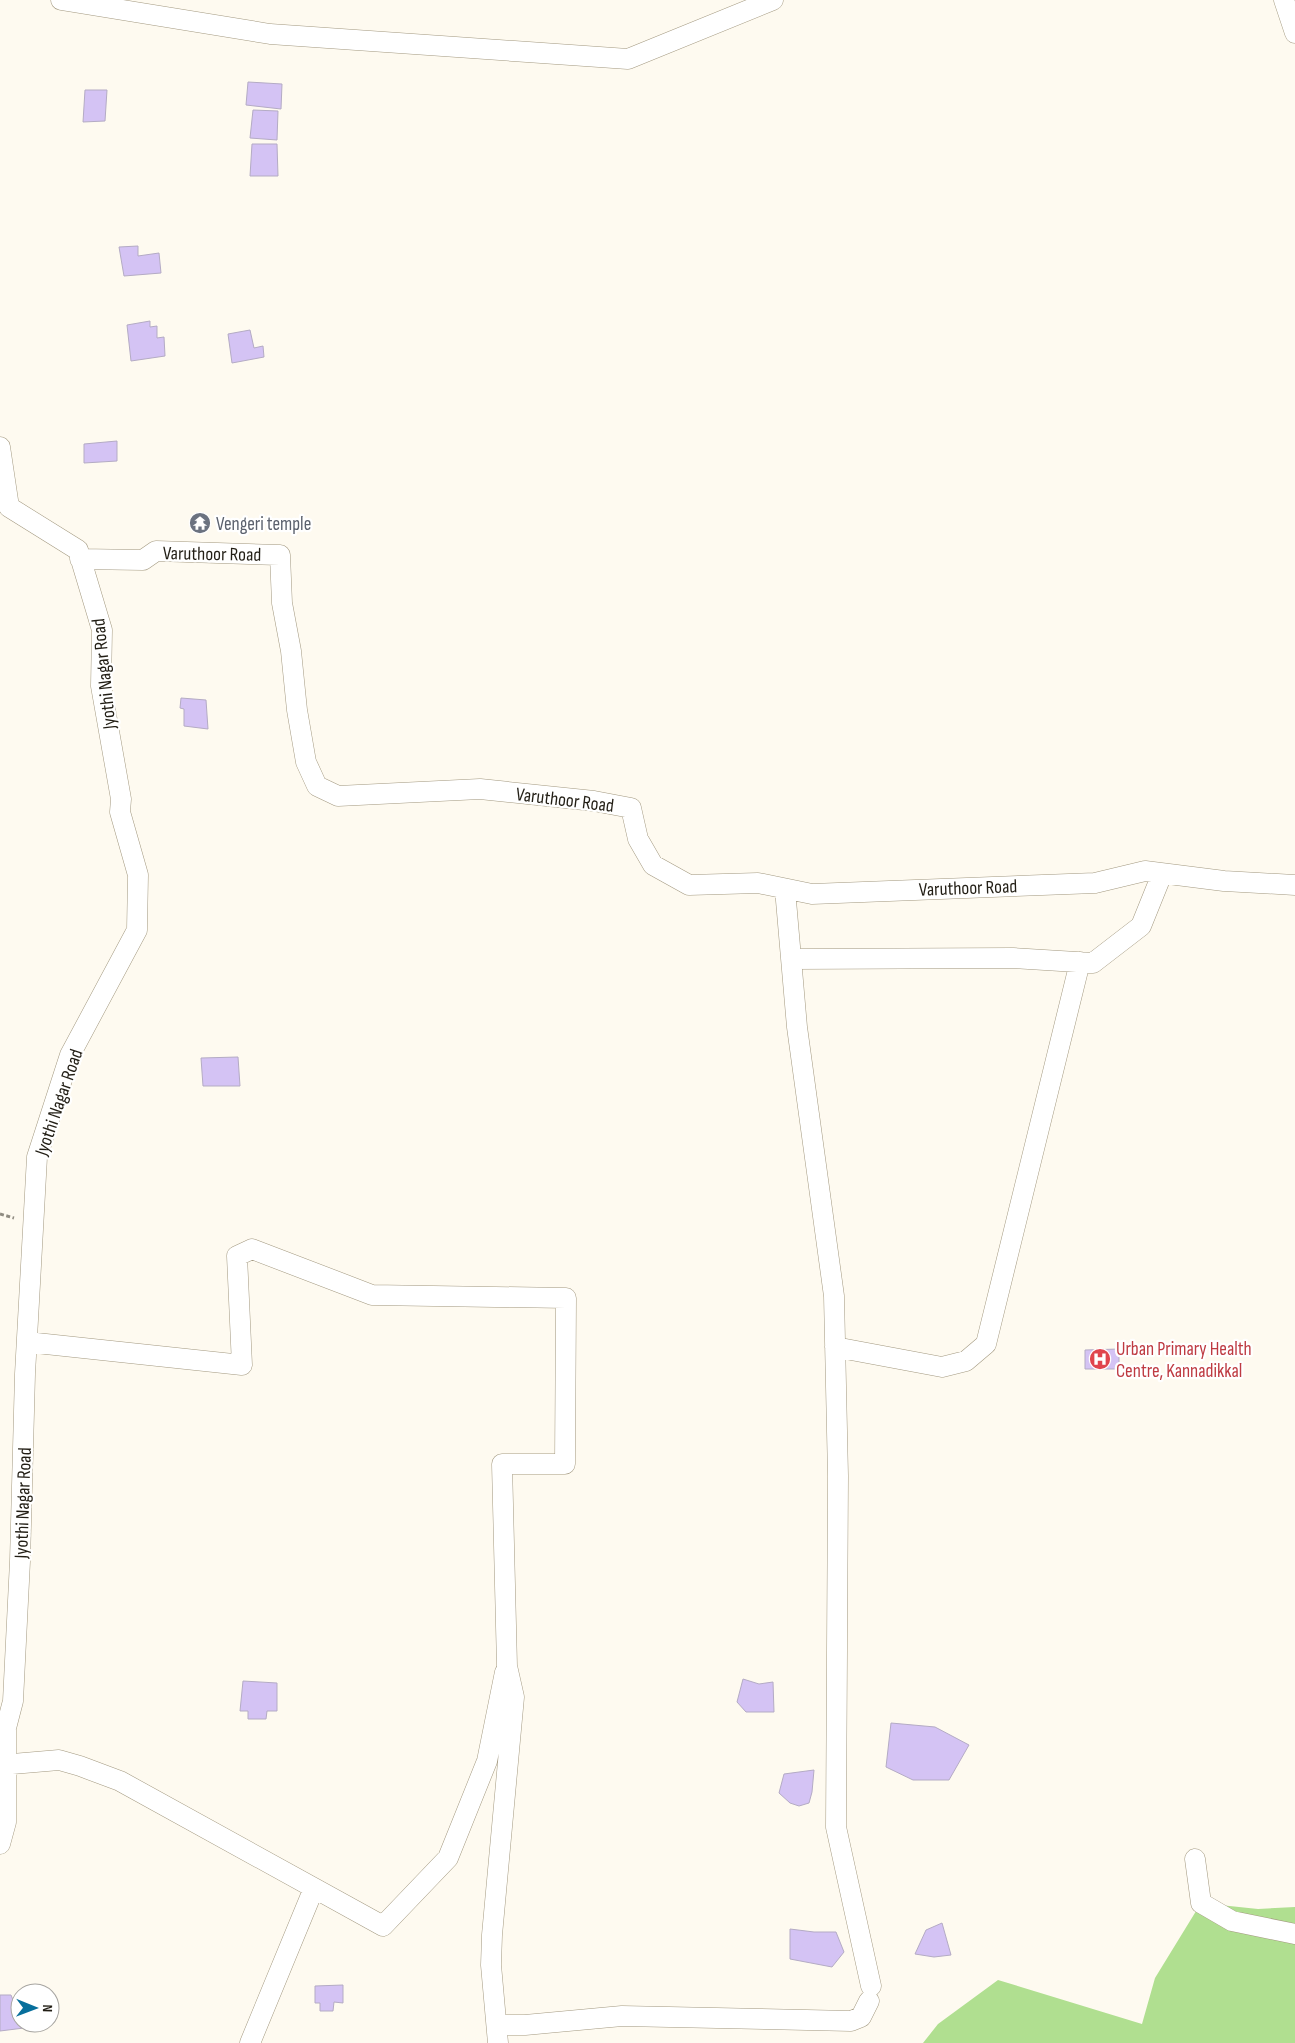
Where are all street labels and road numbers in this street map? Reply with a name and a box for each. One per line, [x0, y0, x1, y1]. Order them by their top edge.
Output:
street label: Varuthoor Road [163, 542, 261, 567]
street label: Jyothi Nagar Road [87, 617, 122, 731]
street label: Varuthoor Road [515, 783, 615, 818]
street label: Varuthoor Road [918, 875, 1018, 902]
street label: Jyothi Nagar Road [30, 1046, 88, 1160]
street label: Jyothi Nagar Road [10, 1447, 37, 1560]

